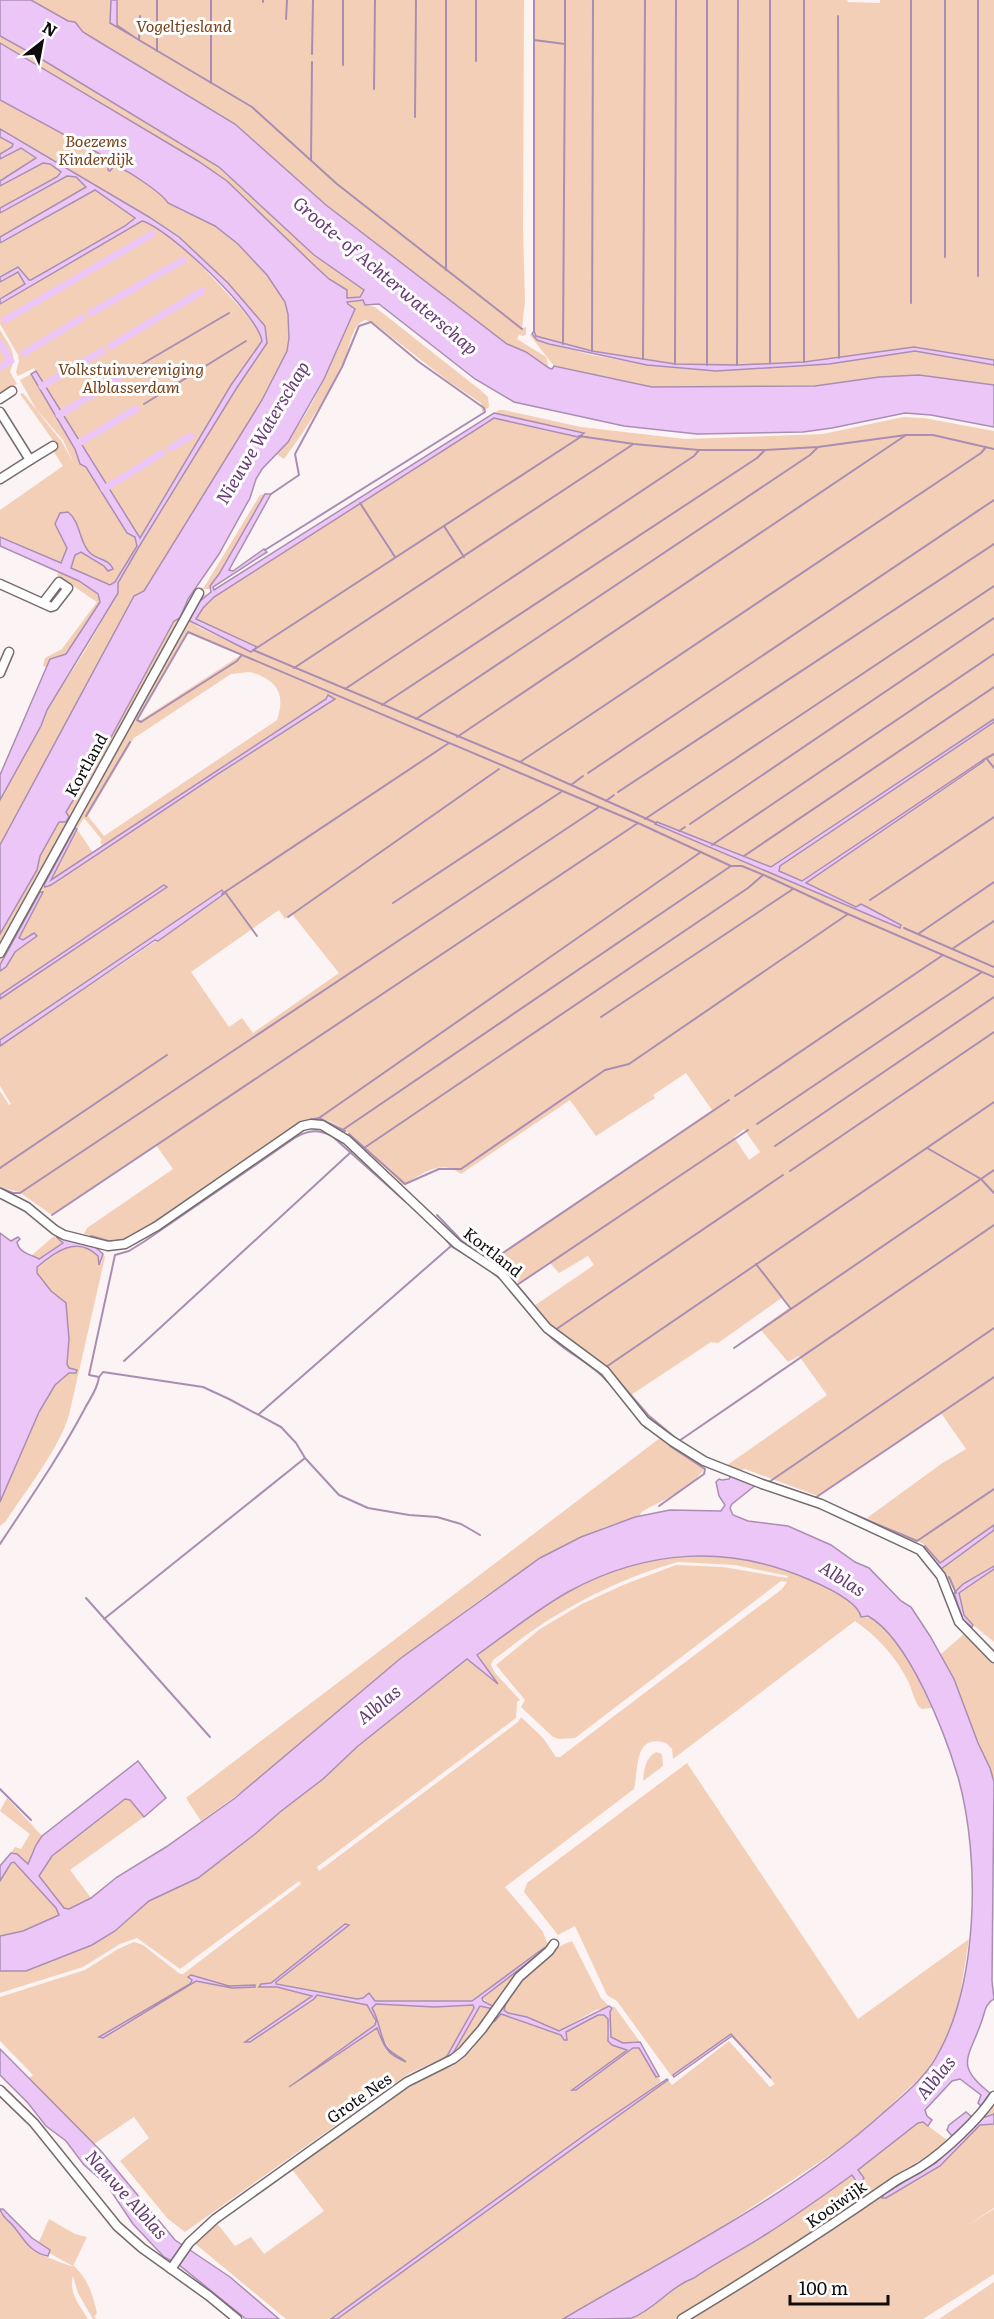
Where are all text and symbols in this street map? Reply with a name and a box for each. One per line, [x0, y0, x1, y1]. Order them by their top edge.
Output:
north arrow [12, 12, 72, 72]
park label: Vogeltjesland [136, 13, 233, 37]
text: N [38, 15, 62, 42]
park label: Boezems Kinderdijk [58, 128, 134, 170]
water label: Groote- of Achterwaterschap [288, 189, 484, 360]
park label: Volkstuinvereniging Alblasserdam [58, 356, 204, 398]
water label: Nieuwe Waterschap [208, 356, 315, 509]
street label: Kortland [58, 728, 112, 801]
street label: Kortland [459, 1220, 528, 1282]
water label: Alblas [814, 1553, 871, 1603]
water label: Alblas [350, 1678, 406, 1730]
water label: Alblas [909, 2049, 961, 2105]
street label: Grote Nes [321, 2066, 396, 2128]
water label: Nauwe Alblas [80, 2143, 175, 2245]
street label: Kooiwijk [800, 2173, 871, 2233]
scale bar [790, 2268, 888, 2306]
text: 100 m [799, 2274, 848, 2301]

